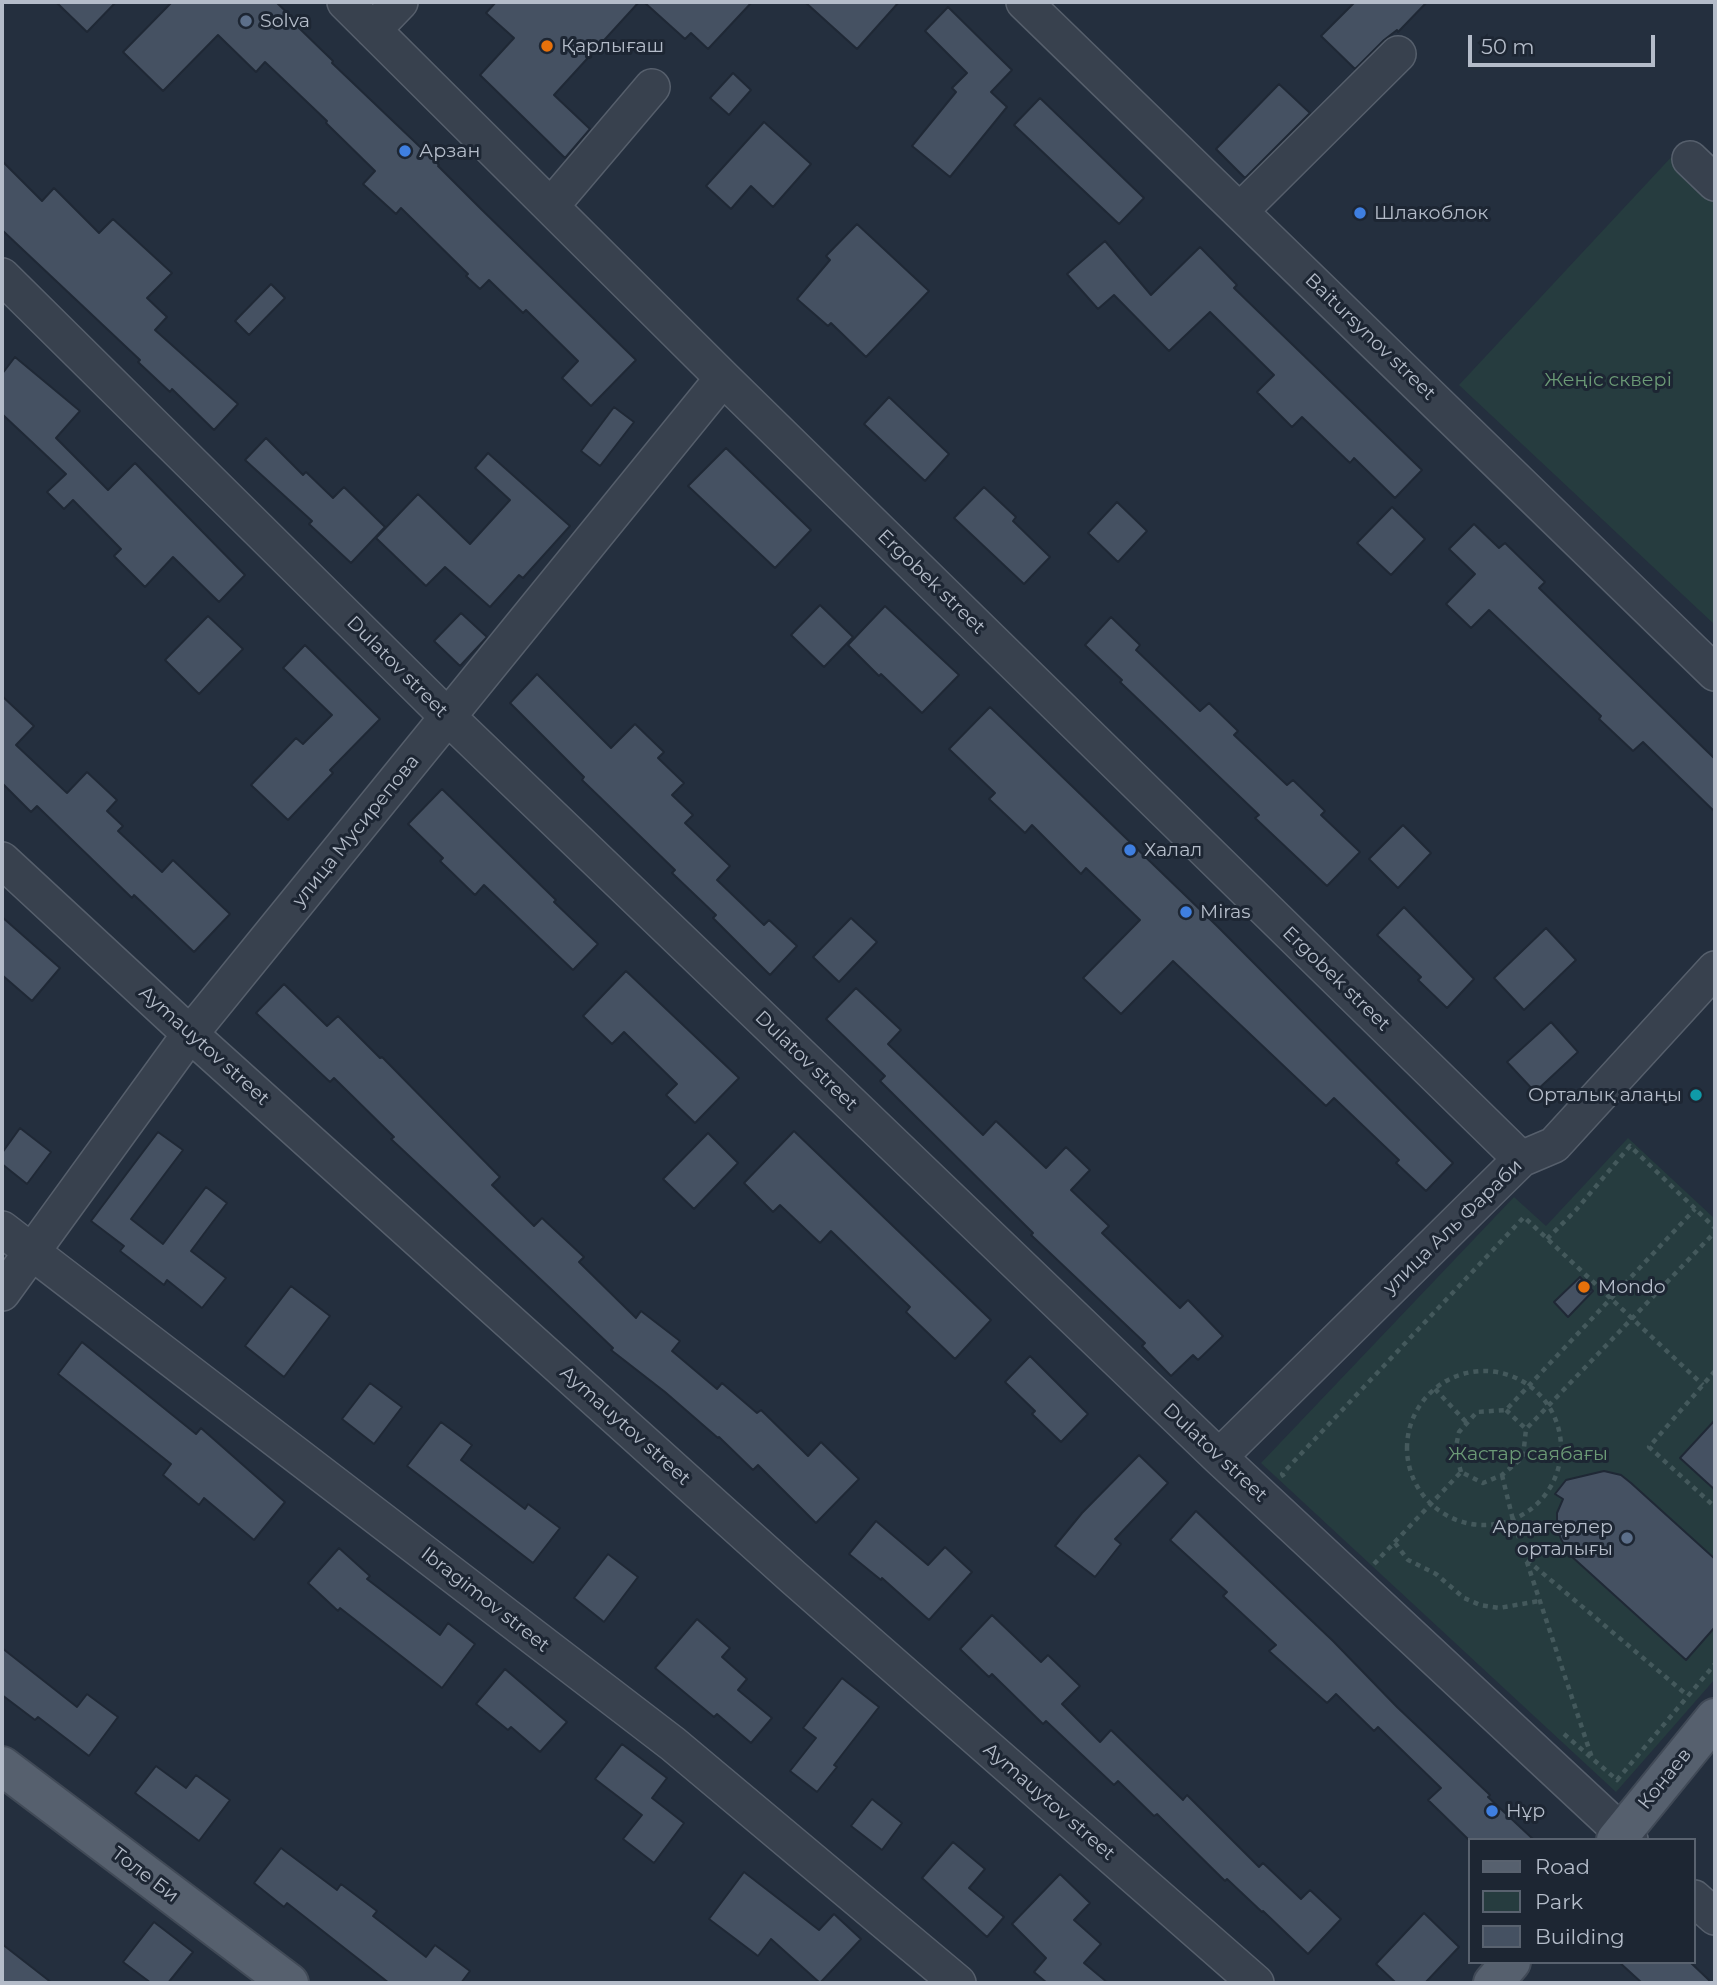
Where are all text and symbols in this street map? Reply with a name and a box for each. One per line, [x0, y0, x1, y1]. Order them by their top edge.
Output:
place label: Solva [260, 10, 310, 32]
marker: Solva [238, 13, 254, 29]
scale bar [1472, 21, 1659, 65]
text: 50 m [1481, 34, 1535, 59]
place label: Қарлығаш [561, 35, 664, 57]
marker: Қарлығаш [539, 38, 555, 54]
place label: Арзан [419, 140, 480, 162]
marker: Арзан [397, 143, 413, 159]
place label: Шлакоблок [1374, 202, 1488, 224]
marker: Шлакоблок [1352, 205, 1368, 221]
street label: Baitursynov street [1300, 269, 1440, 405]
park label: Жеңіс сквері [1544, 369, 1672, 391]
street label: Ergobek street [872, 525, 990, 639]
street label: Dulatov street [342, 612, 452, 722]
street label: улица Мусирепова [288, 750, 424, 912]
place label: Халал [1144, 839, 1202, 861]
marker: Халал [1122, 842, 1138, 858]
place label: Miras [1200, 901, 1251, 923]
marker: Miras [1178, 904, 1194, 920]
street label: Ergobek street [1277, 922, 1395, 1036]
street label: Aymauytov street [134, 982, 274, 1110]
street label: Dulatov street [750, 1006, 862, 1116]
place label: Орталық алаңы [1528, 1084, 1682, 1106]
marker: Орталық алаңы [1688, 1087, 1704, 1103]
street label: улица Аль Фараби [1379, 1155, 1527, 1299]
place label: Mondo [1598, 1276, 1666, 1298]
marker: Mondo [1576, 1279, 1592, 1295]
street label: Aymauytov street [555, 1362, 695, 1490]
street label: Dulatov street [1158, 1399, 1272, 1507]
park label: Жастар саябағы [1448, 1443, 1608, 1465]
place label: Ардагерлер орталығы [1492, 1516, 1613, 1560]
marker: Ардагерлер орталығы [1619, 1530, 1635, 1546]
street label: Ibragimov street [416, 1543, 554, 1657]
street label: Aymauytov street [978, 1739, 1120, 1865]
street label: Конаев [1633, 1744, 1697, 1814]
place label: Нұр [1506, 1800, 1545, 1822]
marker: Нұр [1484, 1803, 1500, 1819]
legend [1468, 1838, 1696, 1964]
street label: Толе Би [107, 1842, 183, 1908]
text: Road [1535, 1854, 1590, 1879]
text: Park [1535, 1889, 1583, 1914]
text: Building [1535, 1924, 1625, 1949]

